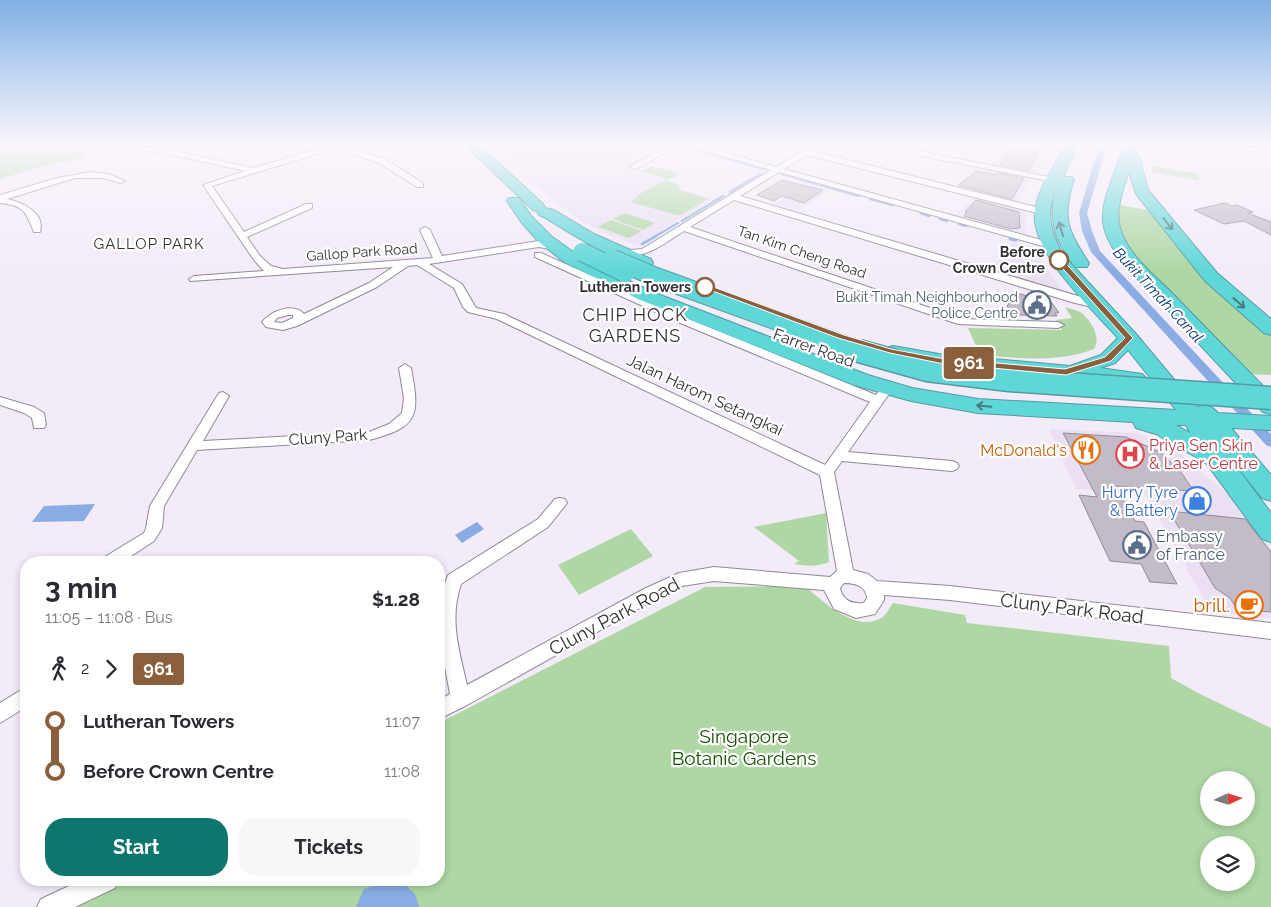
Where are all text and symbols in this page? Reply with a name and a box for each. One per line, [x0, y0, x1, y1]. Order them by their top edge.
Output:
one-way arrow [1162, 217, 1173, 230]
one-way arrow [1056, 221, 1065, 237]
street label: Tan Kim Cheng Road [736, 222, 868, 282]
district label: GALLOP PARK [93, 235, 205, 253]
street label: Gallop Park Road [306, 240, 418, 264]
place label: Before Crown Centre [953, 244, 1046, 276]
water label: Bukit Timah Canal [1109, 244, 1207, 346]
marker: Before Crown Centre [1049, 250, 1069, 270]
marker: Lutheran Towers [695, 277, 715, 297]
place label: Lutheran Towers [579, 279, 691, 295]
place label: Bukit Timah Neighbourhood Police Centre [836, 289, 1018, 321]
public building icon: Bukit Timah Neighbourhood Police Centre [1022, 290, 1052, 320]
one-way arrow [1232, 297, 1245, 309]
district label: CHIP HOCK GARDENS [582, 304, 688, 346]
street label: Farrer Road [771, 325, 857, 372]
line badge: 961 [940, 347, 998, 379]
street label: Jalan Harom Setangkai [624, 350, 786, 440]
text: 961 [954, 352, 984, 373]
one-way arrow [976, 401, 992, 411]
street label: Cluny Park [288, 425, 369, 449]
restaurant icon: McDonald's [1071, 435, 1101, 465]
place label: Priya Sen Skin & Laser Centre [1149, 436, 1258, 473]
hospital icon: Priya Sen Skin & Laser Centre [1115, 439, 1145, 469]
place label: McDonald's [980, 441, 1067, 460]
place label: Hurry Tyre & Battery [1102, 483, 1178, 520]
shop icon: Hurry Tyre & Battery [1182, 486, 1212, 516]
place label: Embassy of France [1156, 527, 1225, 564]
public building icon: Embassy of France [1122, 530, 1152, 560]
text: 3 min [45, 572, 117, 605]
street label: Cluny Park Road [545, 572, 683, 660]
text: $1.28 [372, 588, 420, 610]
street label: Cluny Park Road [999, 588, 1145, 628]
cafe icon: brill. [1234, 590, 1264, 620]
place label: brill. [1194, 594, 1230, 616]
text: 11:05 – 11:08 · Bus [45, 608, 173, 627]
icon: walk [45, 655, 73, 683]
icon: forward [97, 655, 125, 683]
text: 961 [143, 658, 174, 679]
text: 2 [81, 659, 89, 678]
text: Lutheran Towers [83, 710, 234, 732]
text: 11:07 [385, 712, 420, 731]
park label: Singapore Botanic Gardens [672, 725, 816, 769]
text: Before Crown Centre [83, 760, 274, 782]
text: 11:08 [384, 762, 420, 781]
north arrow [1200, 771, 1255, 826]
map controls [1200, 771, 1255, 891]
button: Start [45, 818, 228, 876]
button: Tickets [238, 818, 420, 876]
button: layers [1200, 836, 1255, 891]

